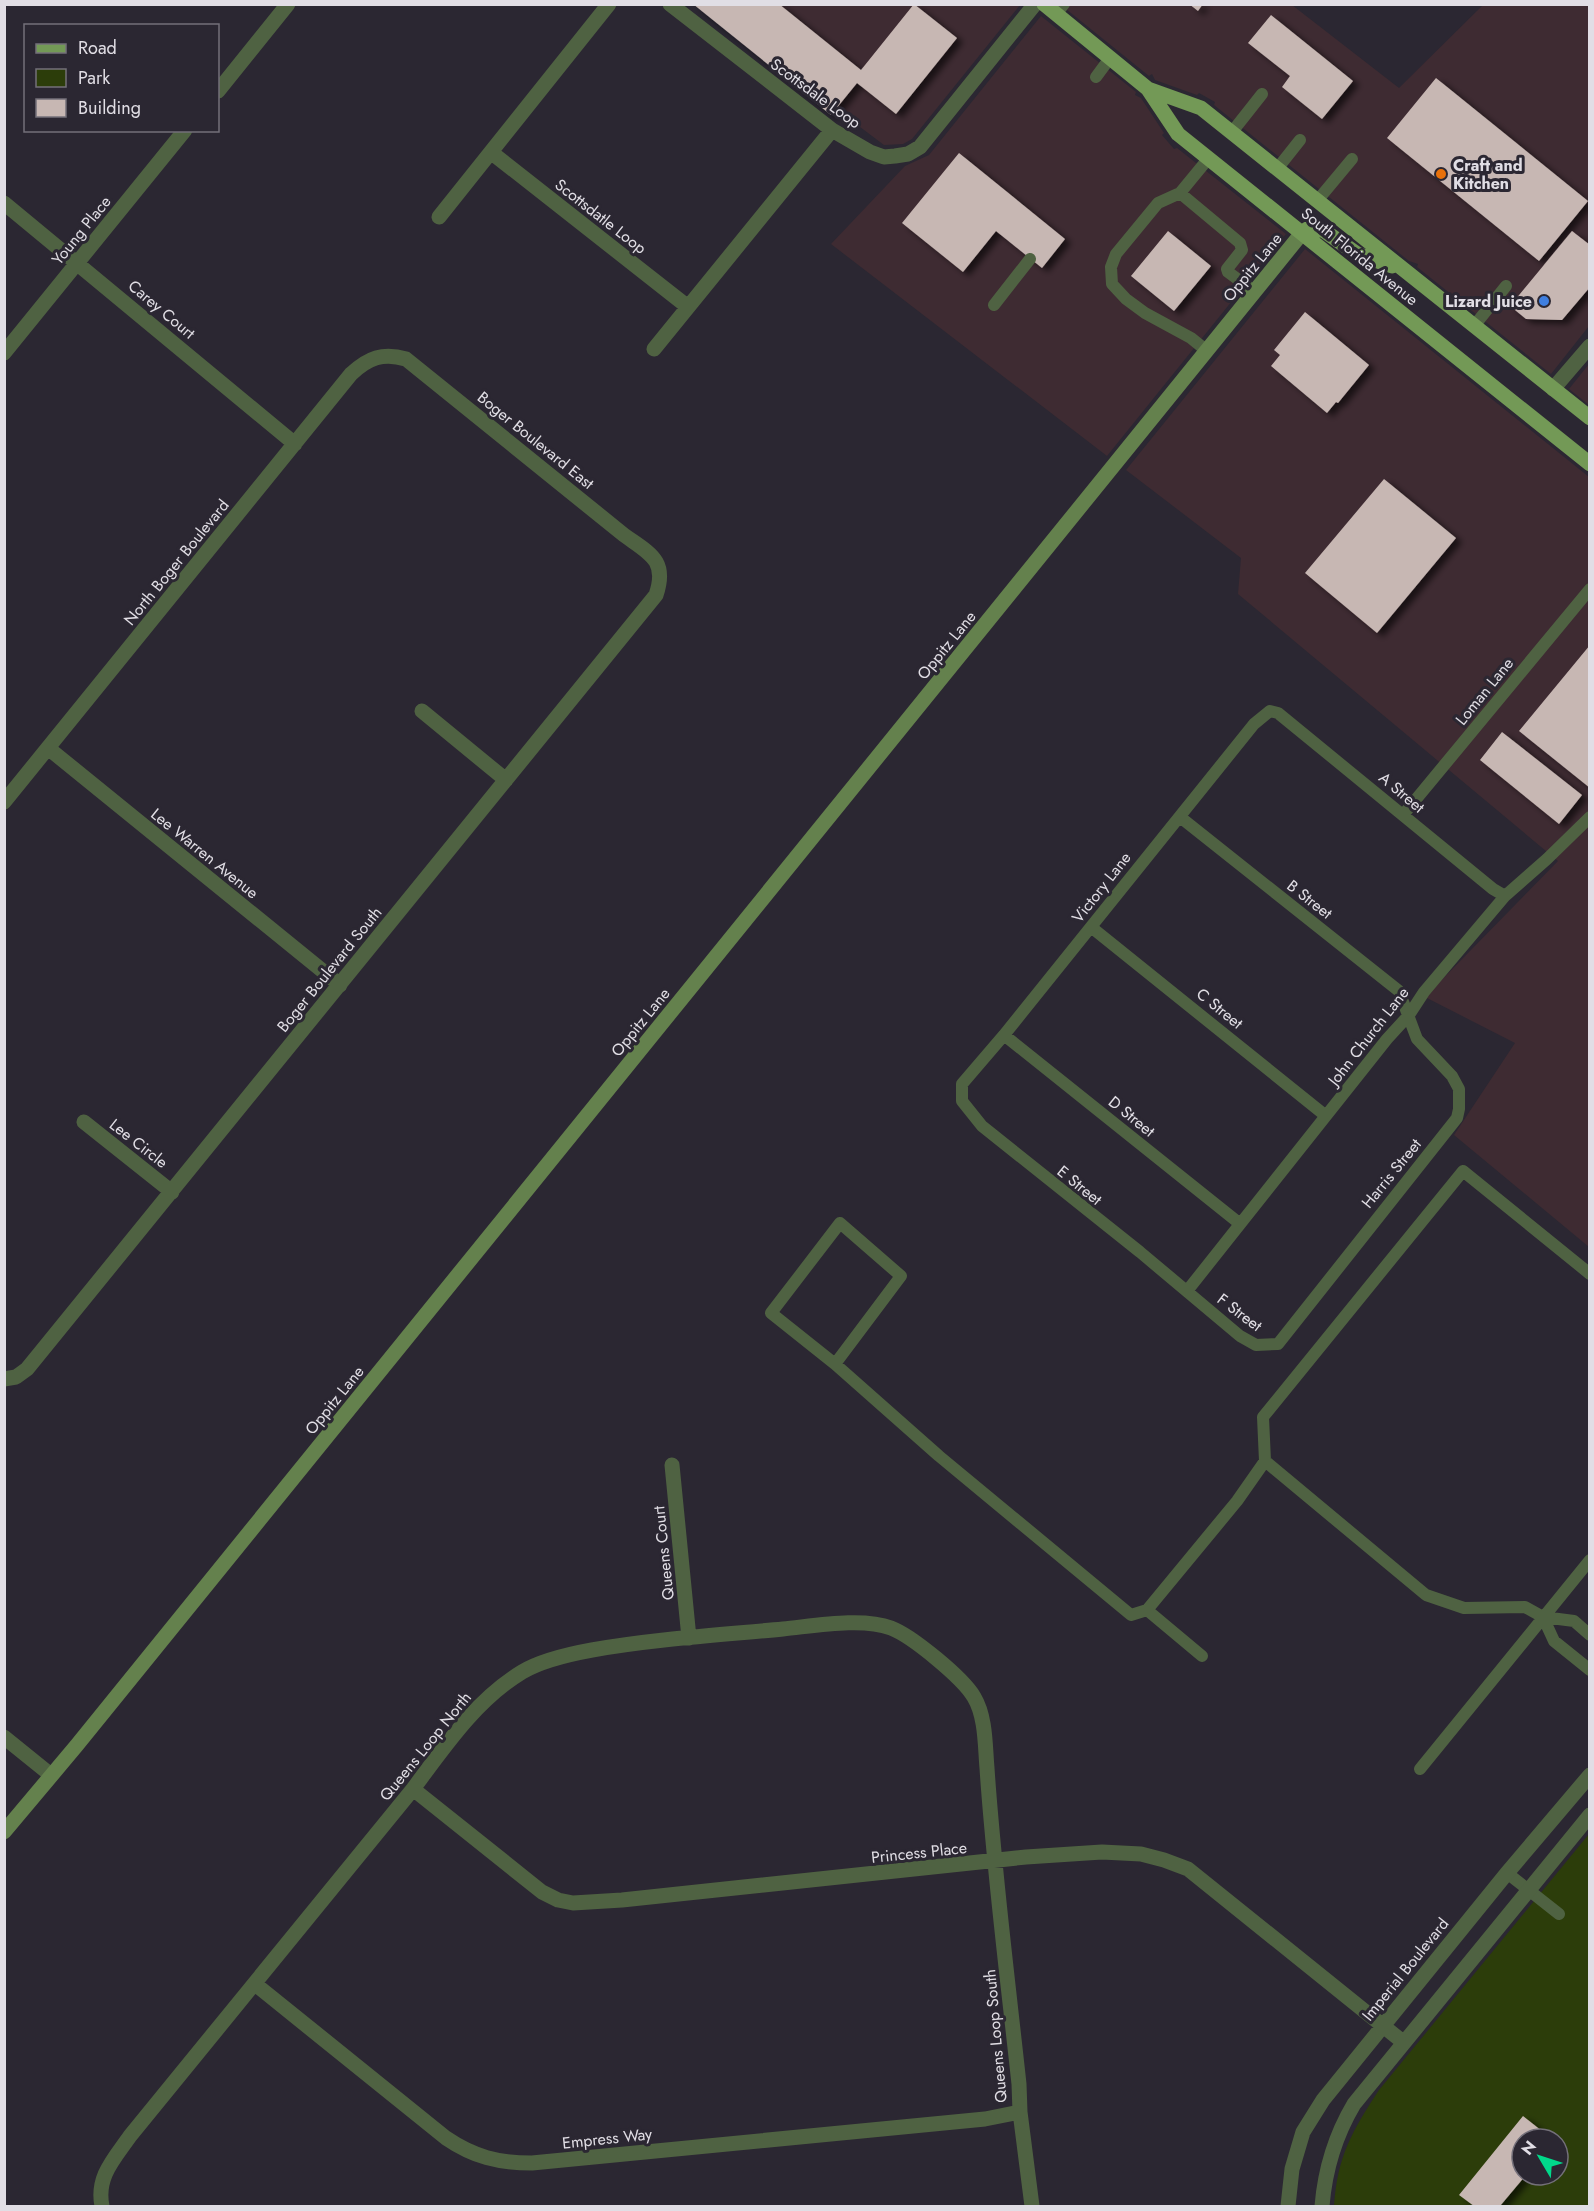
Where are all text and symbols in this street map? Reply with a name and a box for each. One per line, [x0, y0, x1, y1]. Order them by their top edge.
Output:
legend [24, 24, 219, 132]
text: Road [78, 35, 117, 61]
street label: Scottsdale Loop [766, 53, 866, 134]
text: Park [78, 65, 110, 91]
text: Building [78, 95, 141, 121]
place label: Craft and Kitchen [1453, 154, 1523, 195]
marker: Craft and Kitchen [1434, 167, 1448, 181]
street label: Scottsdatle Loop [550, 173, 651, 259]
street label: Young Place [46, 191, 116, 270]
street label: South Florida Avenue [1296, 202, 1423, 311]
street label: Oppitz Lane [1217, 228, 1287, 307]
street label: Carey Court [123, 274, 200, 344]
place label: Lizard Juice [1445, 290, 1532, 313]
marker: Lizard Juice [1537, 294, 1551, 308]
street label: Boger Boulevard East [472, 386, 599, 495]
street label: North Boger Boulevard [118, 494, 234, 630]
street label: Oppitz Lane [911, 606, 981, 685]
street label: Loman Lane [1450, 653, 1519, 730]
street label: A Street [1374, 766, 1430, 818]
street label: Lee Warren Avenue [146, 803, 263, 904]
street label: Victory Lane [1066, 847, 1136, 928]
street label: B Street [1282, 874, 1337, 925]
street label: Boger Boulevard South [272, 902, 387, 1037]
street label: C Street [1191, 982, 1248, 1034]
street label: John Church Lane [1321, 982, 1414, 1092]
street label: Oppitz Lane [605, 983, 675, 1062]
street label: D Street [1104, 1091, 1160, 1142]
street label: Lee Circle [105, 1113, 173, 1174]
street label: Harris Street [1356, 1133, 1427, 1213]
street label: E Street [1052, 1160, 1107, 1211]
street label: F Street [1212, 1288, 1267, 1337]
street label: Oppitz Lane [299, 1361, 369, 1440]
street label: Queens Court [647, 1505, 680, 1601]
street label: Queens Loop North [374, 1687, 477, 1806]
street label: Princess Place [870, 1836, 968, 1869]
street label: Imperial Boulevard [1357, 1913, 1454, 2026]
street label: Queens Loop South [978, 1968, 1013, 2104]
street label: Empress Way [561, 2122, 654, 2155]
north arrow [1510, 2127, 1570, 2187]
text: N [1516, 2136, 1542, 2160]

